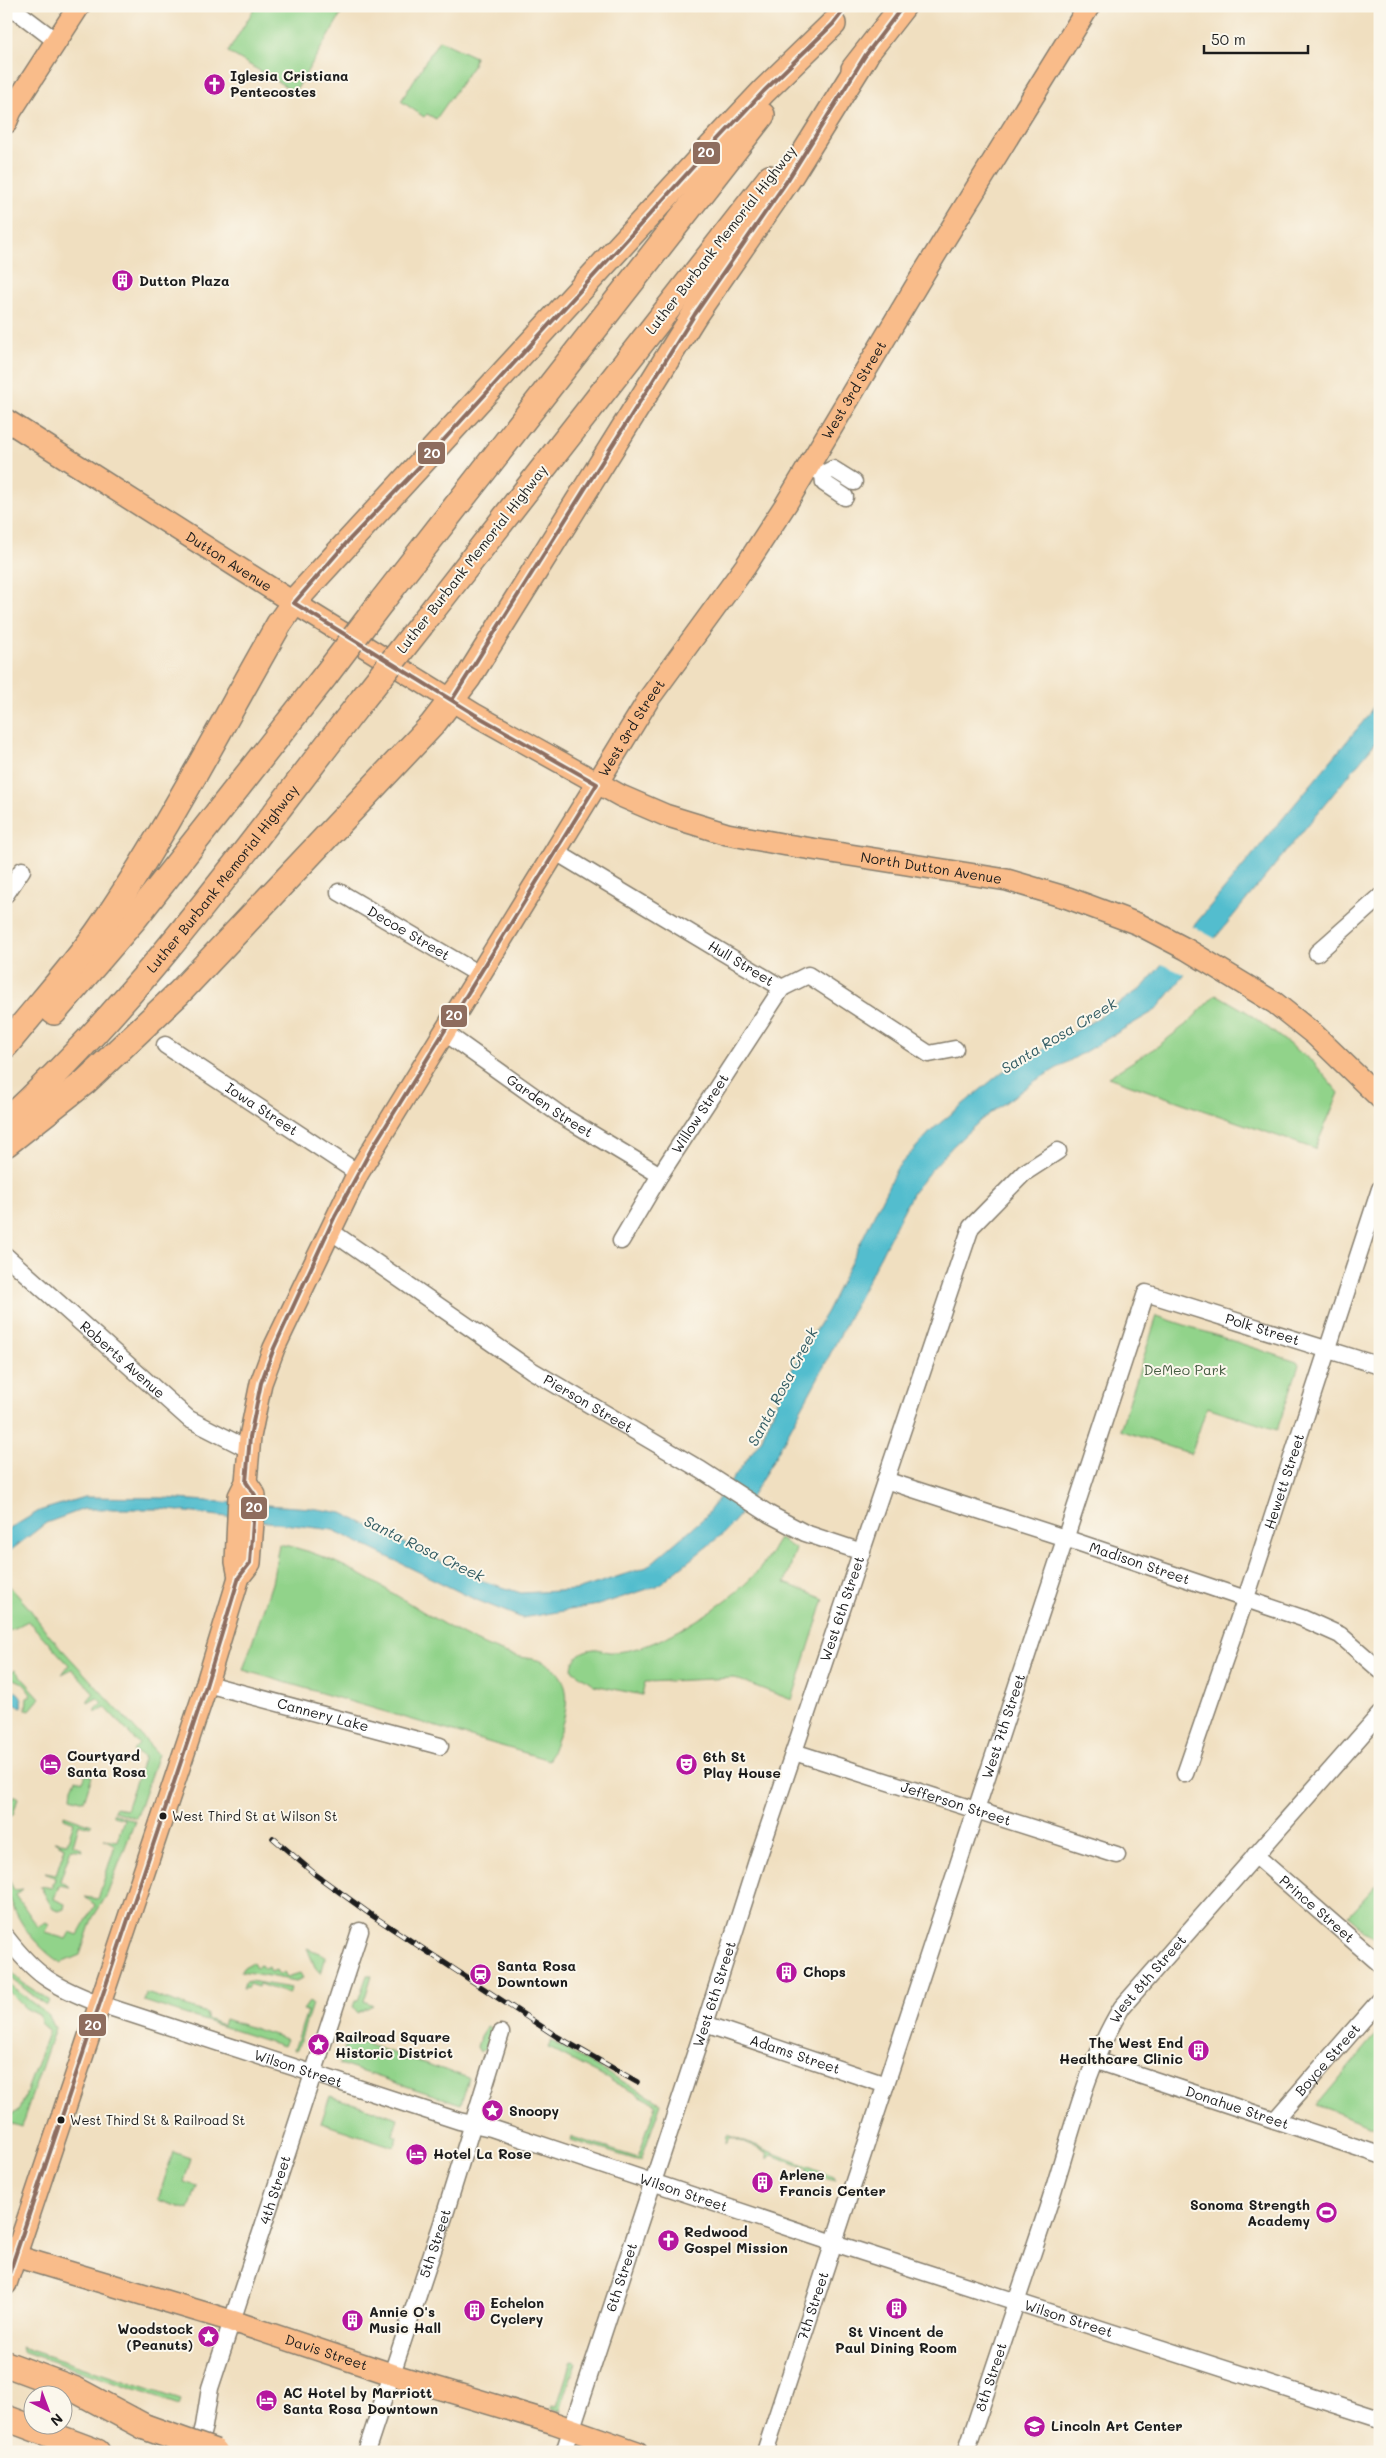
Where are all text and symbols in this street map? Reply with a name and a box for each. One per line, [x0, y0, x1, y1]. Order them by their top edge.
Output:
scale bar [1204, 22, 1307, 54]
text: 50 m [1211, 29, 1246, 49]
place label: Iglesia Cristiana Pentecostes [230, 66, 349, 101]
church icon: Iglesia Cristiana Pentecostes [202, 72, 226, 96]
street label: Luther Burbank Memorial Highway [641, 141, 800, 338]
line badge: 20 [692, 141, 721, 165]
text: 20 [698, 142, 714, 161]
building icon: Dutton Plaza [111, 269, 135, 293]
place label: Dutton Plaza [139, 271, 230, 290]
street label: West 3rd Street [817, 337, 890, 443]
line badge: 20 [417, 441, 446, 465]
text: 20 [424, 443, 440, 462]
street label: Luther Burbank Memorial Highway [392, 460, 551, 657]
street label: Dutton Avenue [182, 527, 276, 596]
street label: West 3rd Street [593, 675, 669, 780]
street label: Luther Burbank Memorial Highway [142, 781, 302, 977]
street label: North Dutton Avenue [859, 847, 1004, 888]
street label: Decoe Street [364, 901, 454, 964]
street label: Hull Street [705, 936, 778, 990]
water label: Santa Rosa Creek [997, 992, 1121, 1078]
line badge: 20 [440, 1004, 468, 1028]
text: 20 [446, 1005, 462, 1024]
street label: Garden Street [503, 1070, 597, 1141]
street label: Willow Street [667, 1070, 733, 1157]
street label: Iowa Street [222, 1078, 302, 1140]
street label: Polk Street [1223, 1308, 1302, 1349]
street label: Roberts Avenue [76, 1316, 169, 1402]
water label: Santa Rosa Creek [742, 1323, 822, 1449]
park label: DeMeo Park [1144, 1360, 1226, 1379]
street label: Pierson Street [540, 1369, 636, 1437]
street label: Hewett Street [1259, 1431, 1308, 1532]
line badge: 20 [240, 1496, 268, 1520]
text: 20 [246, 1497, 262, 1516]
water label: Santa Rosa Creek [361, 1510, 489, 1586]
street label: Madison Street [1087, 1537, 1193, 1589]
street label: West 6th Street [815, 1553, 868, 1664]
street label: West 7th Street [977, 1671, 1029, 1781]
street label: Cannery Lake [275, 1693, 371, 1736]
place label: Courtyard Santa Rosa [67, 1746, 146, 1781]
place label: 6th St Play House [703, 1747, 781, 1782]
hotel icon: Courtyard Santa Rosa [39, 1752, 63, 1776]
theatre icon: 6th St Play House [675, 1753, 699, 1777]
street label: Jefferson Street [898, 1777, 1014, 1830]
place label: West Third St at Wilson St [172, 1807, 338, 1824]
marker: West Third St at Wilson St [158, 1811, 168, 1821]
street label: Prince Street [1276, 1871, 1359, 1946]
street label: West 8th Street [1105, 1931, 1190, 2026]
street label: West 6th Street [688, 1939, 740, 2049]
place label: Santa Rosa Downtown [497, 1956, 576, 1991]
building icon: Chops [775, 1960, 799, 1984]
station icon: Santa Rosa Downtown [469, 1962, 493, 1986]
place label: Chops [803, 1962, 846, 1981]
line badge: 20 [78, 2013, 107, 2037]
text: 20 [85, 2015, 101, 2034]
street label: Boyce Street [1290, 2019, 1364, 2100]
place label: Railroad Square Historic District [335, 2027, 453, 2062]
street label: Adams Street [747, 2030, 843, 2078]
place icon: Railroad Square Historic District [307, 2033, 331, 2057]
place label: The West End Healthcare Clinic [1059, 2033, 1183, 2068]
building icon: The West End Healthcare Clinic [1187, 2039, 1211, 2063]
street label: Wilson Street [252, 2045, 345, 2091]
street label: Donahue Street [1183, 2081, 1292, 2133]
place icon: Snoopy [481, 2099, 505, 2123]
place label: Snoopy [509, 2101, 560, 2120]
place label: West Third St & Railroad St [70, 2111, 246, 2128]
marker: West Third St & Railroad St [56, 2115, 66, 2125]
hotel icon: Hotel La Rose [405, 2142, 429, 2166]
place label: Hotel La Rose [433, 2144, 532, 2163]
street label: 4th Street [254, 2153, 295, 2227]
place label: Arlene Francis Center [779, 2165, 886, 2200]
street label: Wilson Street [637, 2168, 730, 2216]
building icon: Arlene Francis Center [751, 2171, 775, 2195]
place label: Sonoma Strength Academy [1190, 2195, 1310, 2230]
sports icon: Sonoma Strength Academy [1314, 2201, 1338, 2225]
street label: 5th Street [415, 2206, 455, 2280]
place label: Redwood Gospel Mission [684, 2222, 788, 2257]
church icon: Redwood Gospel Mission [656, 2228, 680, 2252]
street label: 6th Street [601, 2240, 641, 2314]
street label: 7th Street [793, 2269, 833, 2342]
place label: Echelon Cyclery [490, 2293, 544, 2328]
street label: Wilson Street [1022, 2295, 1115, 2341]
building icon: St Vincent de Paul Dining Room [884, 2297, 908, 2321]
building icon: Echelon Cyclery [462, 2299, 486, 2323]
place label: Annie O's Music Hall [369, 2302, 441, 2337]
building icon: Annie O's Music Hall [341, 2308, 365, 2332]
place label: Woodstock (Peanuts) [118, 2319, 193, 2354]
place label: St Vincent de Paul Dining Room [835, 2322, 957, 2357]
place icon: Woodstock (Peanuts) [197, 2325, 221, 2349]
street label: Davis Street [283, 2329, 370, 2375]
street label: 8th Street [970, 2340, 1011, 2414]
place label: AC Hotel by Marriott Santa Rosa Downtown [283, 2383, 438, 2418]
north arrow [22, 2386, 72, 2436]
hotel icon: AC Hotel by Marriott Santa Rosa Downtown [255, 2389, 279, 2413]
text: N [47, 2409, 67, 2431]
school or university icon: Lincoln Art Center [1023, 2414, 1047, 2438]
place label: Lincoln Art Center [1051, 2416, 1183, 2435]

